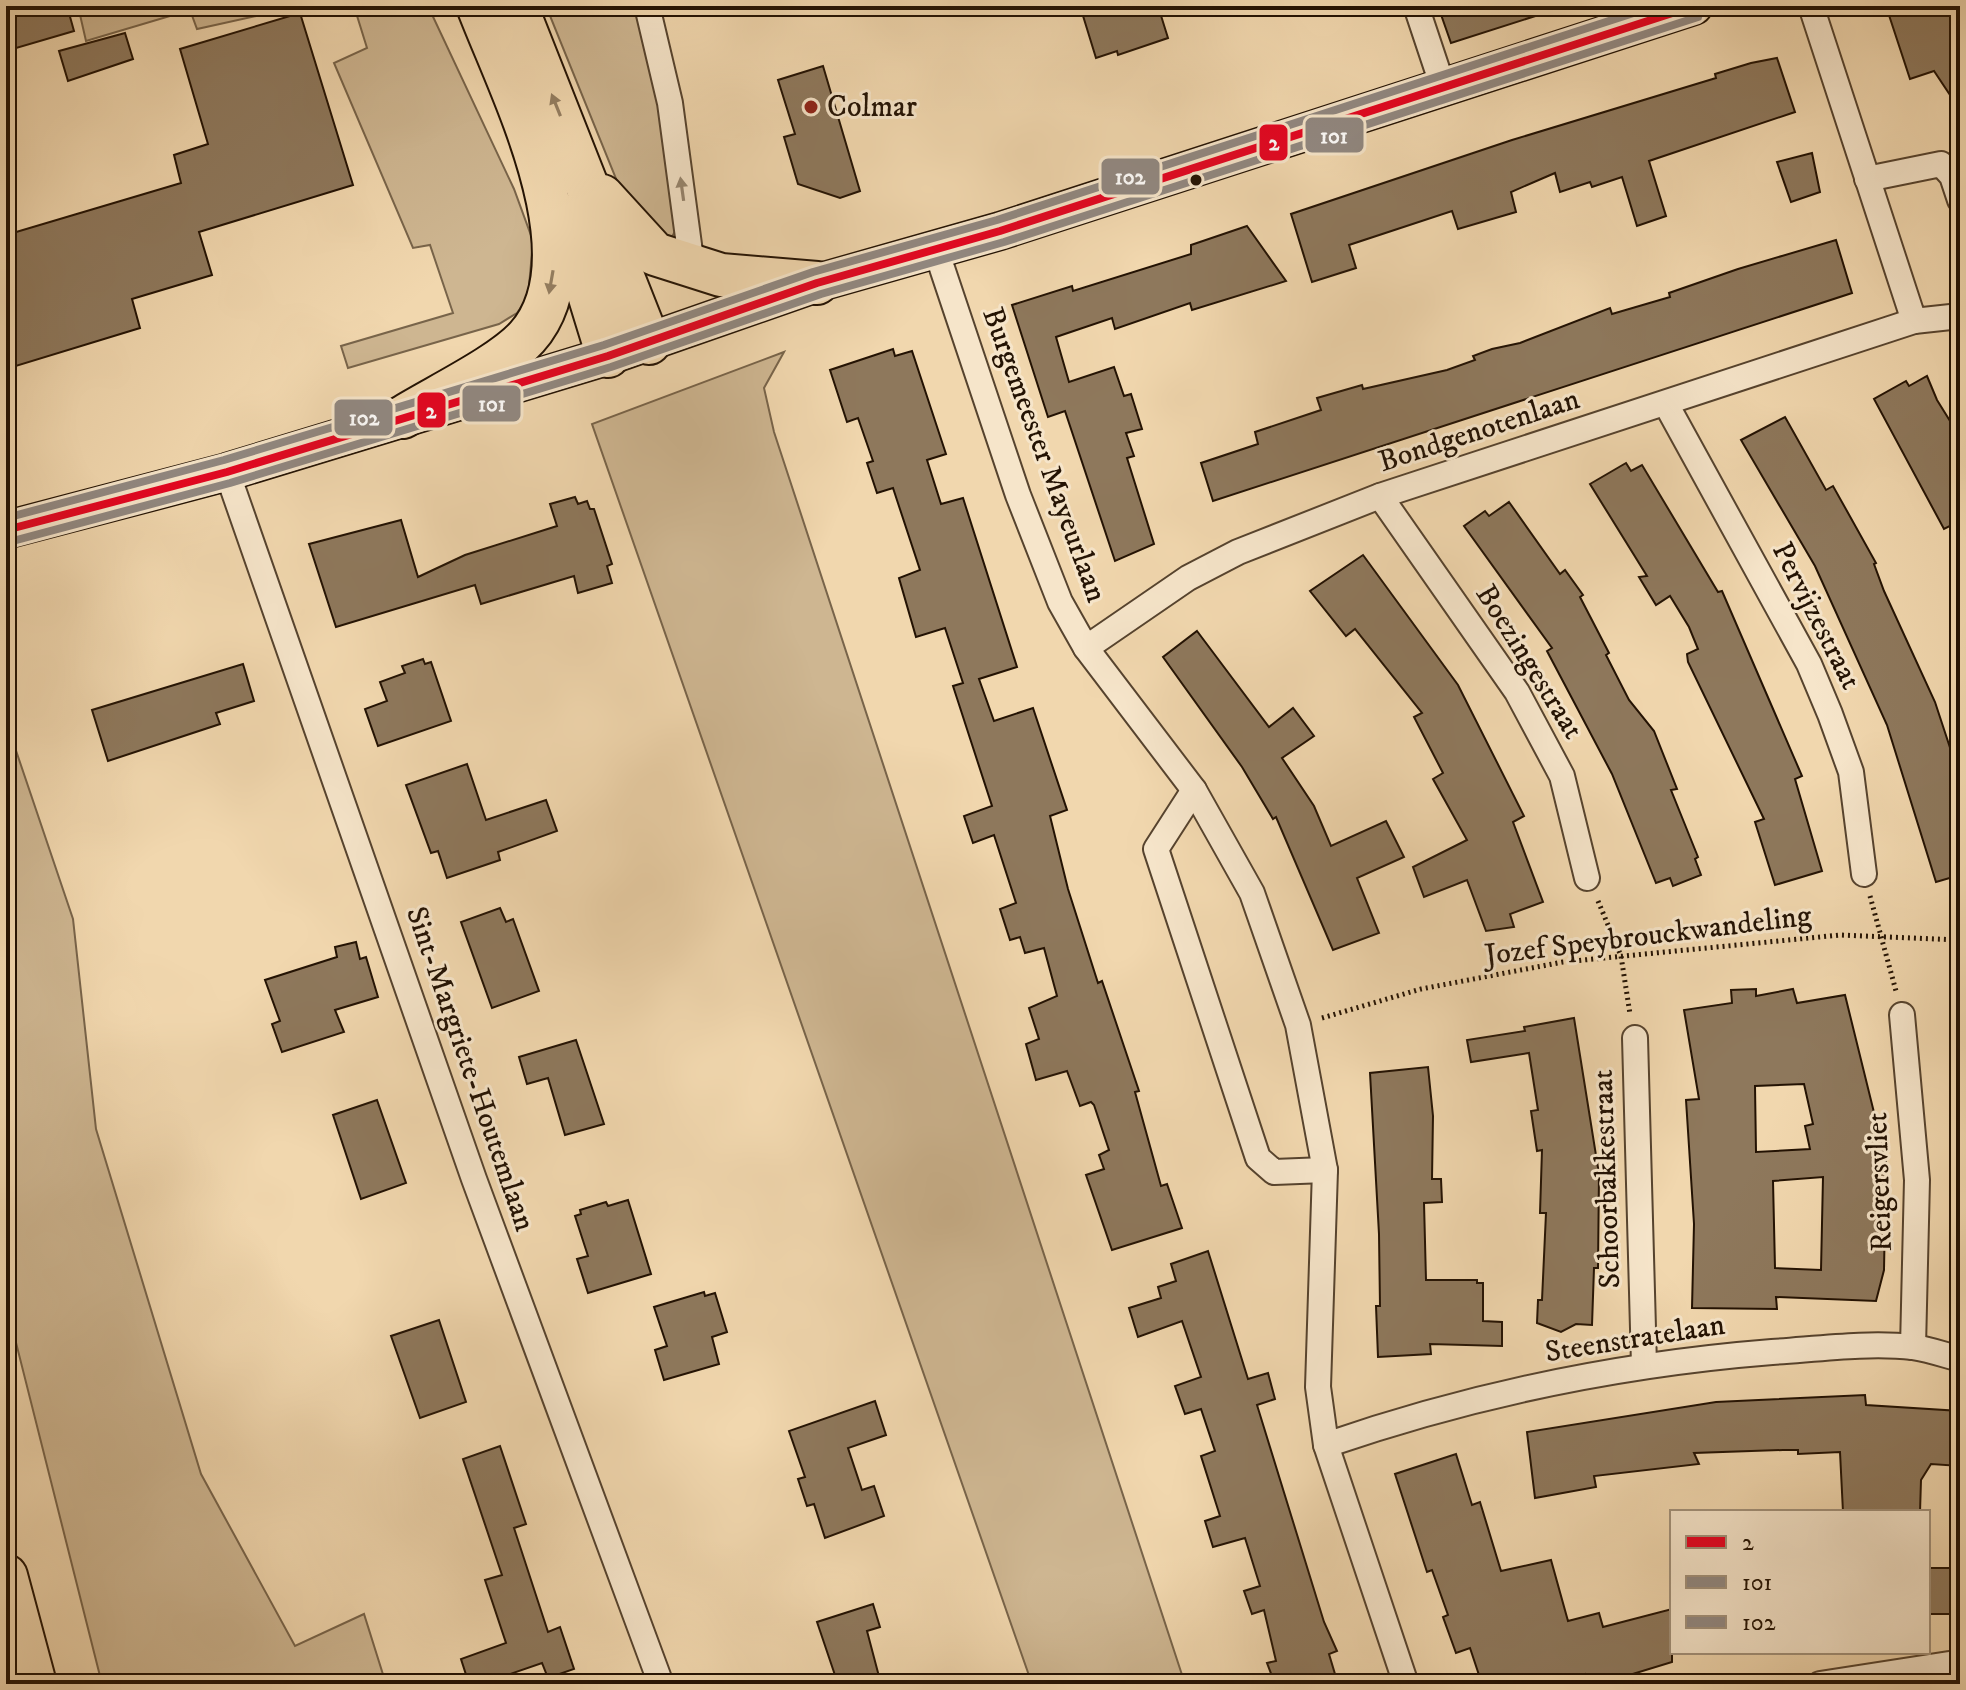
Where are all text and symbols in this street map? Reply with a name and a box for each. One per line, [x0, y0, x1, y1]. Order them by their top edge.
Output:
place label: Colmar [827, 89, 917, 126]
one-way arrow [549, 93, 562, 117]
marker: Colmar [802, 98, 820, 116]
line badge: 101 [1304, 116, 1365, 154]
line badge: 2 [1258, 123, 1289, 162]
text: 101 [1320, 123, 1348, 150]
text: 2 [1269, 130, 1281, 157]
line badge: 102 [1100, 157, 1161, 196]
text: 102 [1115, 164, 1147, 191]
unlabelled marker [1188, 172, 1204, 188]
one-way arrow [675, 176, 688, 201]
one-way arrow [545, 269, 557, 294]
street label: Burgemeester Mayeurlaan [973, 303, 1115, 608]
street label: Bondgenotenlaan [1374, 381, 1585, 481]
line badge: 101 [461, 384, 522, 423]
line badge: 2 [416, 391, 447, 429]
text: 101 [478, 391, 506, 418]
line badge: 102 [333, 398, 394, 437]
text: 2 [426, 398, 438, 425]
text: 102 [349, 405, 381, 432]
street label: Pervijzestraat [1763, 536, 1869, 696]
street label: Boezingestraat [1467, 578, 1591, 746]
street label: Jozef Speybrouckwandeling [1480, 898, 1814, 975]
street label: Sint-Margriete-Houtemlaan [397, 902, 543, 1236]
street label: Schoorbakkestraat [1585, 1069, 1629, 1289]
street label: Reigersvliet [1859, 1112, 1901, 1252]
street label: Steenstratelaan [1542, 1306, 1728, 1371]
legend [1670, 1510, 1930, 1654]
text: 2 [1742, 1528, 1754, 1558]
text: 101 [1742, 1568, 1772, 1598]
text: 102 [1742, 1608, 1776, 1638]

